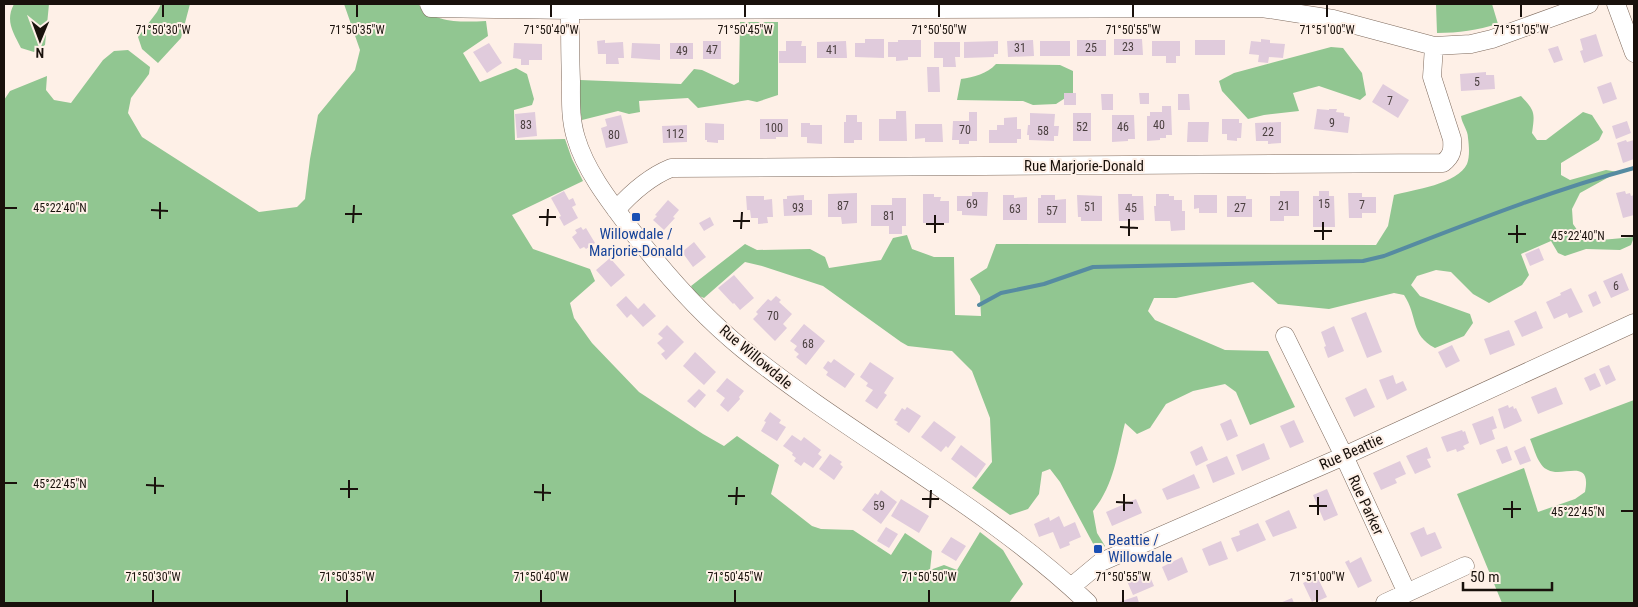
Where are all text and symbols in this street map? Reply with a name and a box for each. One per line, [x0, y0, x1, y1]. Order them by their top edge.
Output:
north arrow [15, 15, 65, 65]
text: 71°50'30"W [135, 23, 191, 37]
text: 71°50'35"W [329, 23, 385, 37]
text: 71°50'40"W [523, 23, 579, 37]
text: 71°50'45"W [717, 23, 773, 37]
text: 71°50'50"W [911, 23, 967, 37]
text: 71°50'55"W [1105, 23, 1161, 37]
text: 71°51'00"W [1299, 23, 1355, 37]
text: 71°51'05"W [1493, 23, 1549, 37]
house number: 23 [1122, 40, 1134, 54]
house number: 31 [1014, 41, 1026, 55]
house number: 25 [1085, 41, 1097, 55]
house number: 47 [706, 43, 718, 57]
house number: 41 [826, 43, 838, 57]
house number: 49 [676, 44, 688, 58]
text: N [35, 45, 44, 61]
house number: 5 [1474, 75, 1480, 89]
house number: 7 [1387, 94, 1393, 108]
house number: 9 [1329, 116, 1335, 130]
house number: 83 [520, 118, 532, 132]
house number: 40 [1153, 118, 1165, 132]
house number: 52 [1076, 120, 1088, 134]
house number: 46 [1117, 120, 1129, 134]
house number: 100 [765, 121, 783, 135]
house number: 70 [959, 123, 971, 137]
house number: 58 [1037, 124, 1049, 138]
house number: 22 [1262, 125, 1274, 139]
house number: 112 [666, 127, 684, 141]
house number: 80 [608, 128, 620, 142]
street label: Rue Marjorie-Donald [1024, 157, 1144, 175]
house number: 69 [966, 197, 978, 211]
house number: 15 [1318, 197, 1330, 211]
house number: 7 [1359, 198, 1365, 212]
house number: 87 [837, 199, 849, 213]
house number: 21 [1278, 199, 1290, 213]
house number: 51 [1084, 200, 1096, 214]
text: 45°22'40"N [33, 201, 87, 215]
house number: 93 [792, 201, 804, 215]
house number: 45 [1125, 201, 1137, 215]
house number: 27 [1234, 201, 1246, 215]
house number: 63 [1009, 202, 1021, 216]
house number: 57 [1046, 204, 1058, 218]
house number: 81 [883, 209, 895, 223]
marker: Willowdale / Marjorie-Donald [630, 211, 642, 223]
place label: Willowdale / Marjorie-Donald [589, 225, 683, 260]
text: 45°22'40"N [1551, 229, 1605, 243]
house number: 6 [1613, 279, 1619, 293]
house number: 70 [767, 309, 779, 323]
street label: Rue Willowdale [716, 321, 796, 393]
house number: 68 [802, 337, 814, 351]
street label: Rue Beattie [1317, 430, 1385, 474]
street label: Rue Parker [1344, 472, 1388, 538]
text: 45°22'45"N [33, 477, 87, 491]
house number: 59 [873, 499, 885, 513]
text: 45°22'45"N [1551, 505, 1605, 519]
place label: Beattie / Willowdale [1108, 531, 1172, 566]
marker: Beattie / Willowdale [1092, 543, 1104, 555]
scale bar [1463, 560, 1552, 592]
text: 50 m [1470, 568, 1500, 586]
text: 71°50'30"W [125, 570, 181, 584]
text: 71°50'35"W [319, 570, 375, 584]
text: 71°50'40"W [513, 570, 569, 584]
text: 71°50'45"W [707, 570, 763, 584]
text: 71°50'50"W [901, 570, 957, 584]
text: 71°50'55"W [1095, 570, 1151, 584]
text: 71°51'00"W [1289, 570, 1345, 584]

